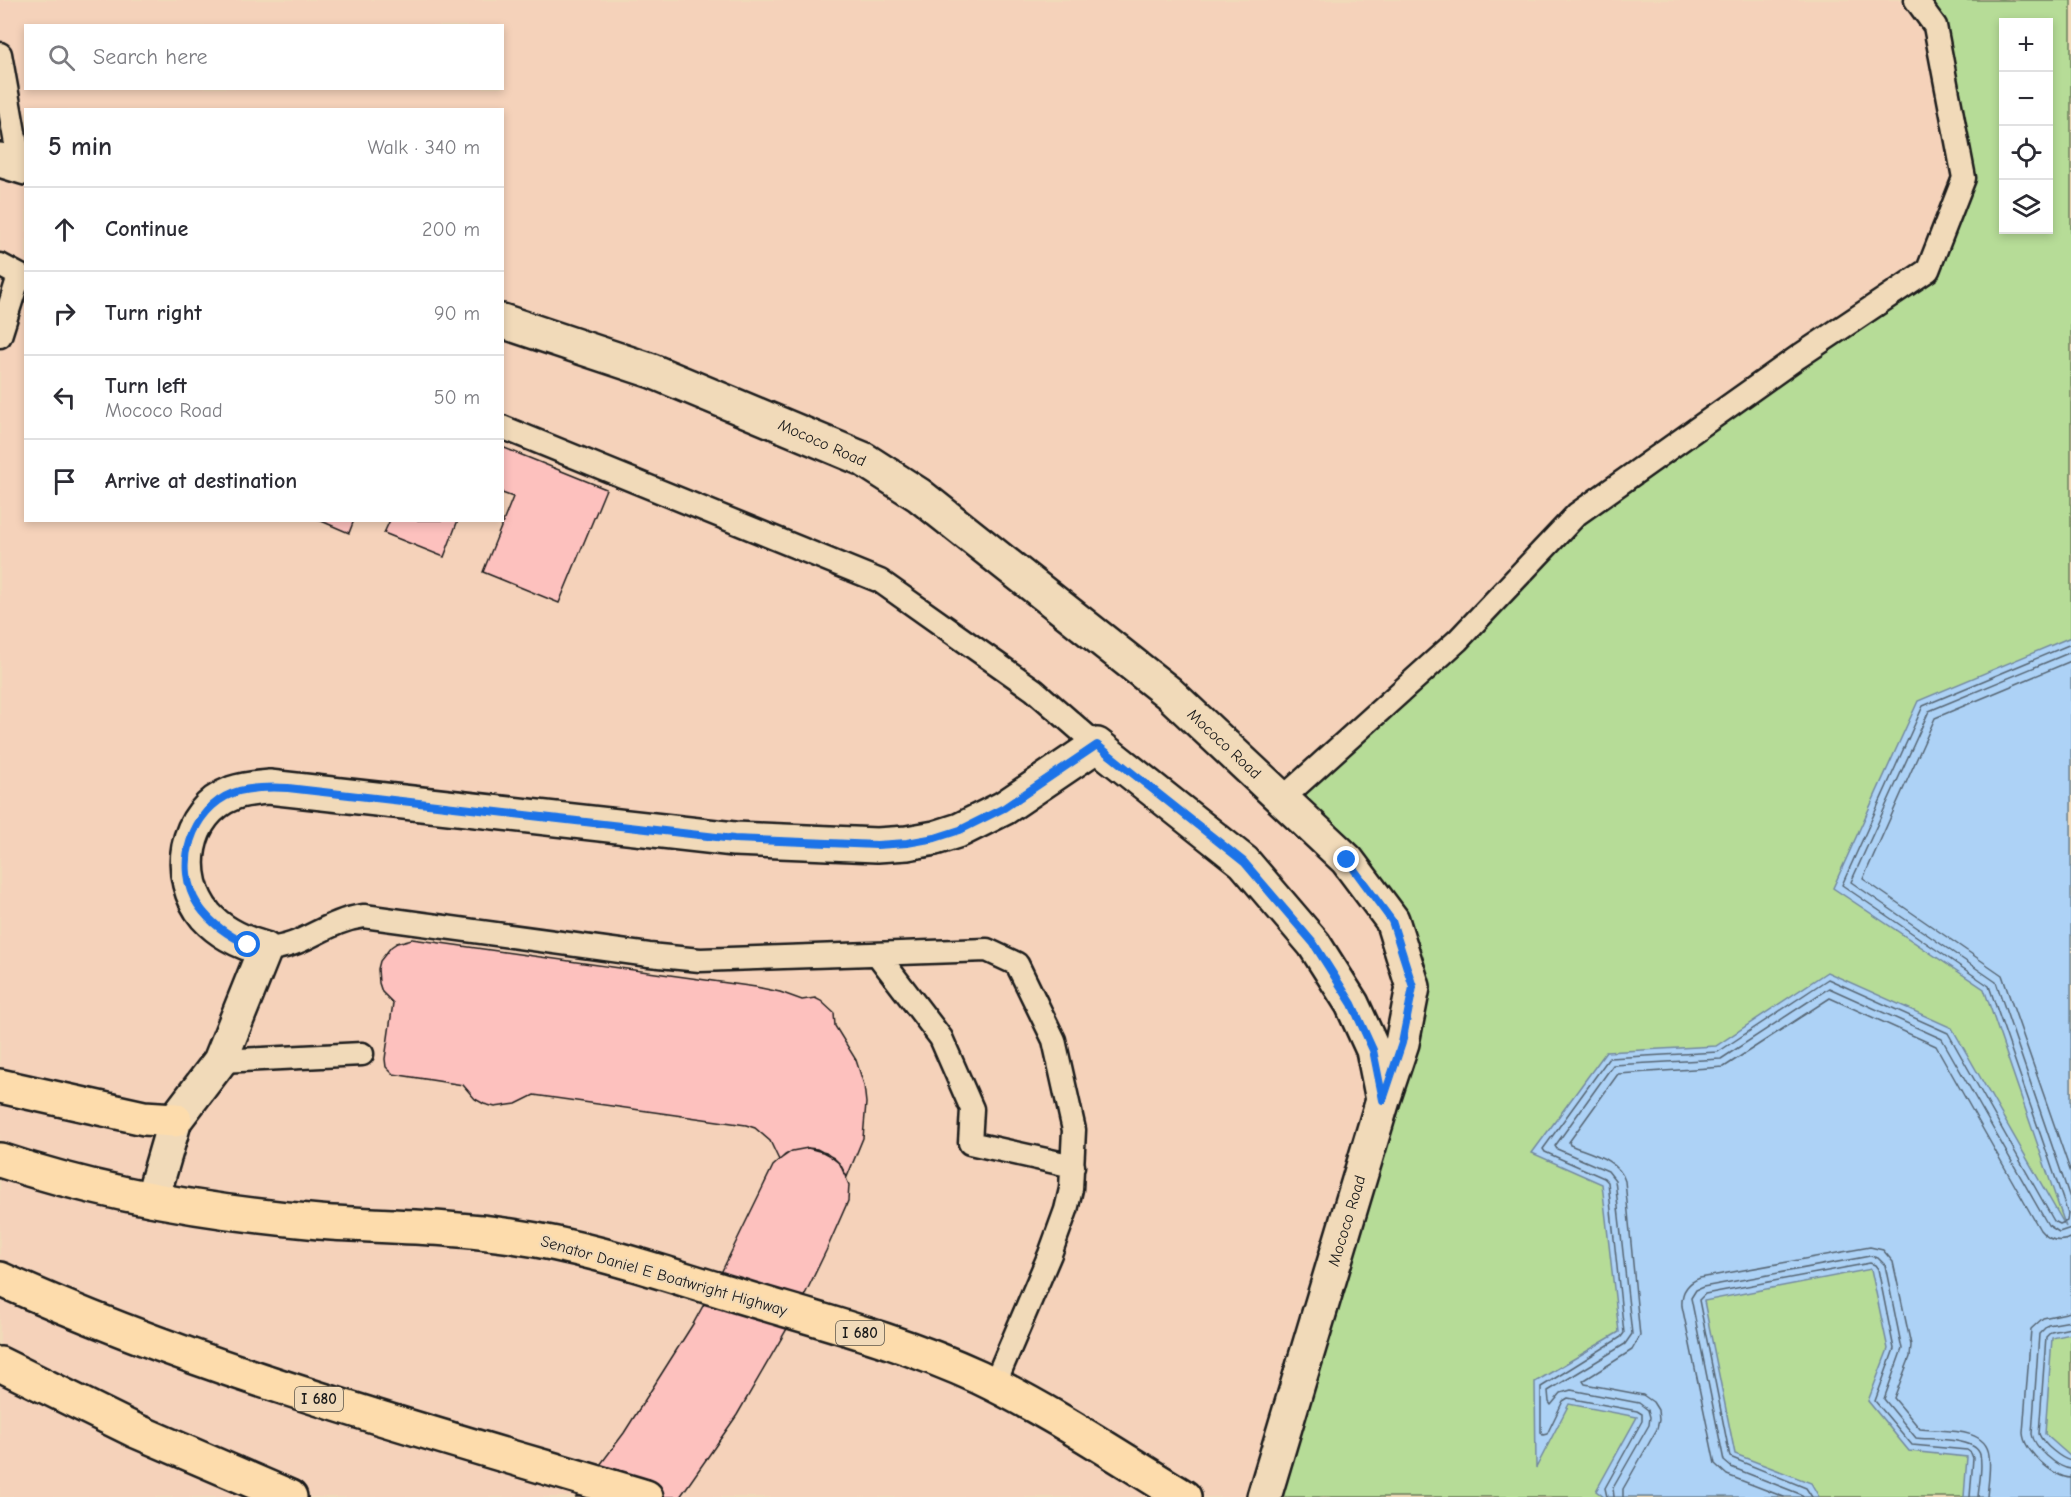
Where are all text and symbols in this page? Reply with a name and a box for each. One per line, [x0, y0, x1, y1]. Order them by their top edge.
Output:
map controls [1999, 18, 2053, 234]
button: + [1999, 18, 2053, 72]
search box [24, 24, 504, 90]
icon: search [45, 41, 78, 74]
text: Search here [93, 44, 208, 70]
button: − [1999, 72, 2053, 126]
button: locate [1999, 126, 2053, 180]
text: 5 min [48, 132, 112, 162]
text: Walk · 340 m [368, 136, 480, 159]
button: layers [1999, 180, 2053, 234]
icon: ahead [48, 213, 81, 246]
text: Continue [105, 216, 188, 242]
text: 200 m [422, 218, 480, 241]
icon: right [48, 297, 81, 330]
text: Turn right [105, 300, 202, 326]
text: 90 m [434, 302, 480, 325]
text: Turn left [105, 373, 187, 399]
icon: left [48, 381, 81, 414]
text: 50 m [434, 386, 480, 409]
text: Mococo Road [105, 399, 223, 422]
street label: Mococo Road [775, 416, 869, 470]
icon: arrive [48, 465, 81, 498]
text: Arrive at destination [105, 468, 297, 494]
street label: Mococo Road [1183, 705, 1265, 783]
route end [1333, 846, 1359, 872]
route start [234, 931, 260, 957]
street label: Mococo Road [1325, 1173, 1369, 1269]
street label: Senator Daniel E Boatwright Highway [539, 1232, 790, 1320]
road number: I 680 [836, 1321, 884, 1345]
road number: I 680 [295, 1387, 343, 1411]

